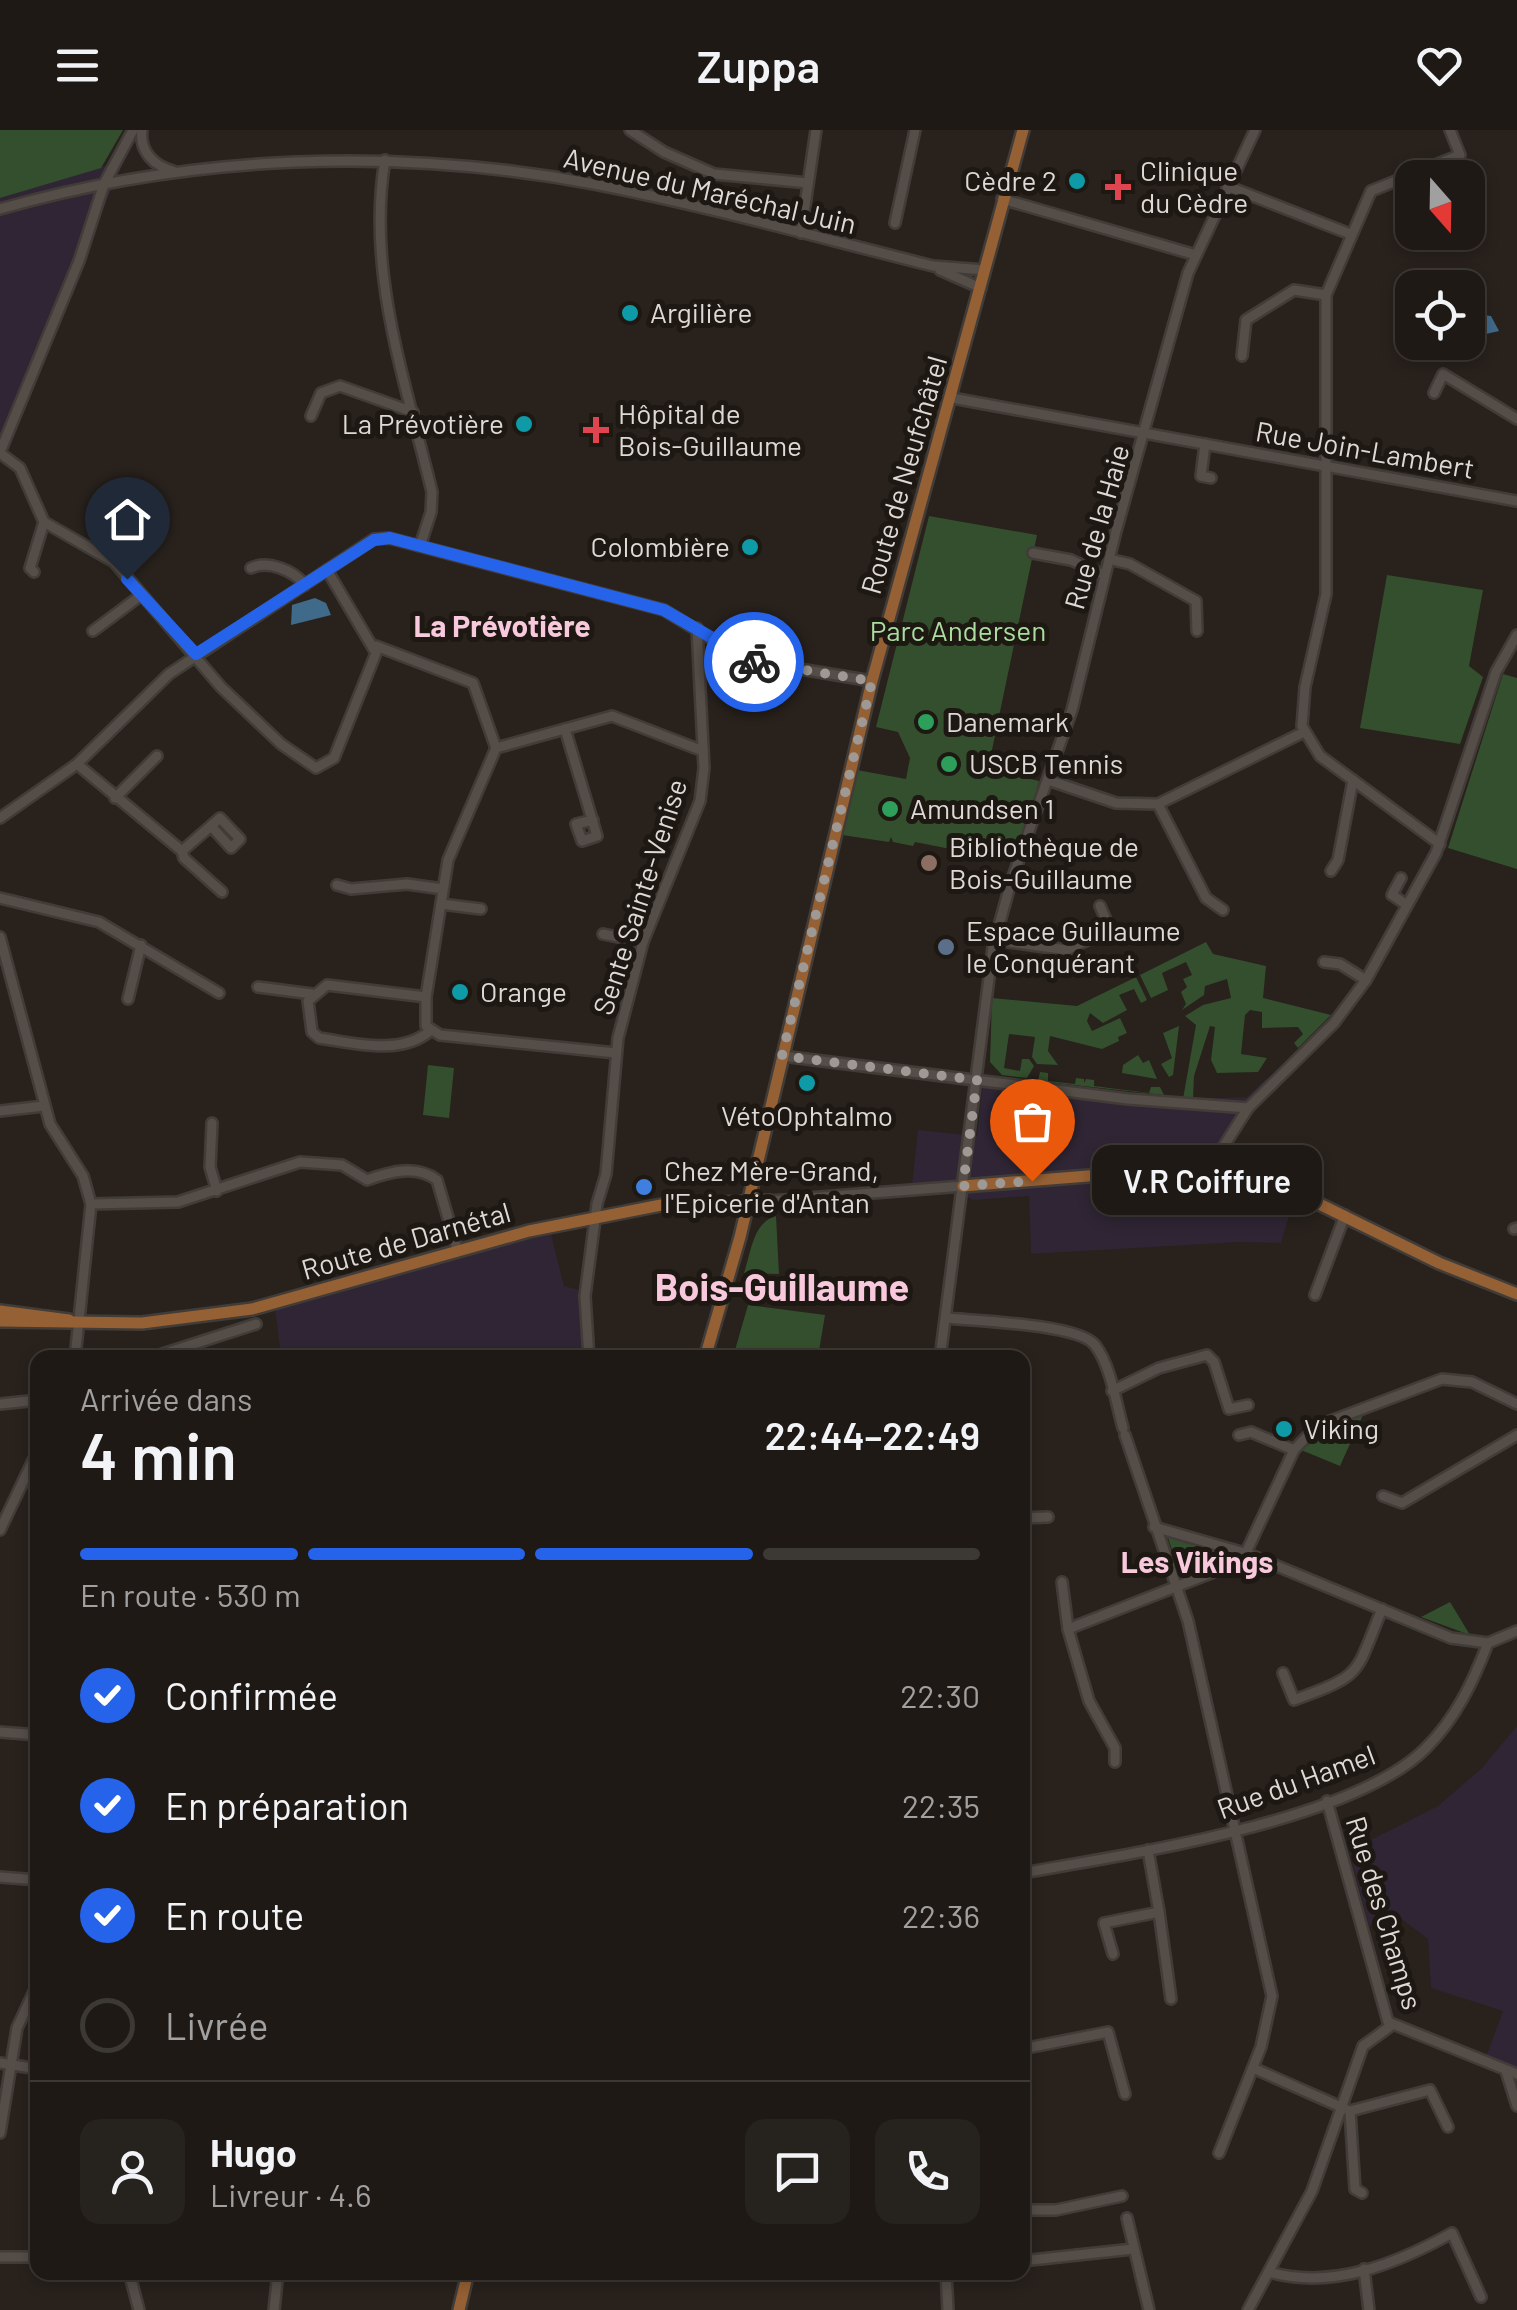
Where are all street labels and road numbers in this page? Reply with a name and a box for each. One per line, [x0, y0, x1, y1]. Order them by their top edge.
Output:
street label: Avenue du Maréchal Juin [561, 140, 860, 240]
street label: Route de Neufchâtel [853, 352, 953, 598]
street label: Rue Join-Lambert [1253, 413, 1477, 485]
street label: Rue de la Haie [1056, 441, 1136, 613]
street label: Sente Sainte-Venise [585, 775, 693, 1019]
street label: Route de Darnétal [297, 1194, 514, 1286]
street label: Rue du Hamel [1212, 1737, 1379, 1825]
street label: Rue des Champs [1339, 1812, 1430, 2013]

